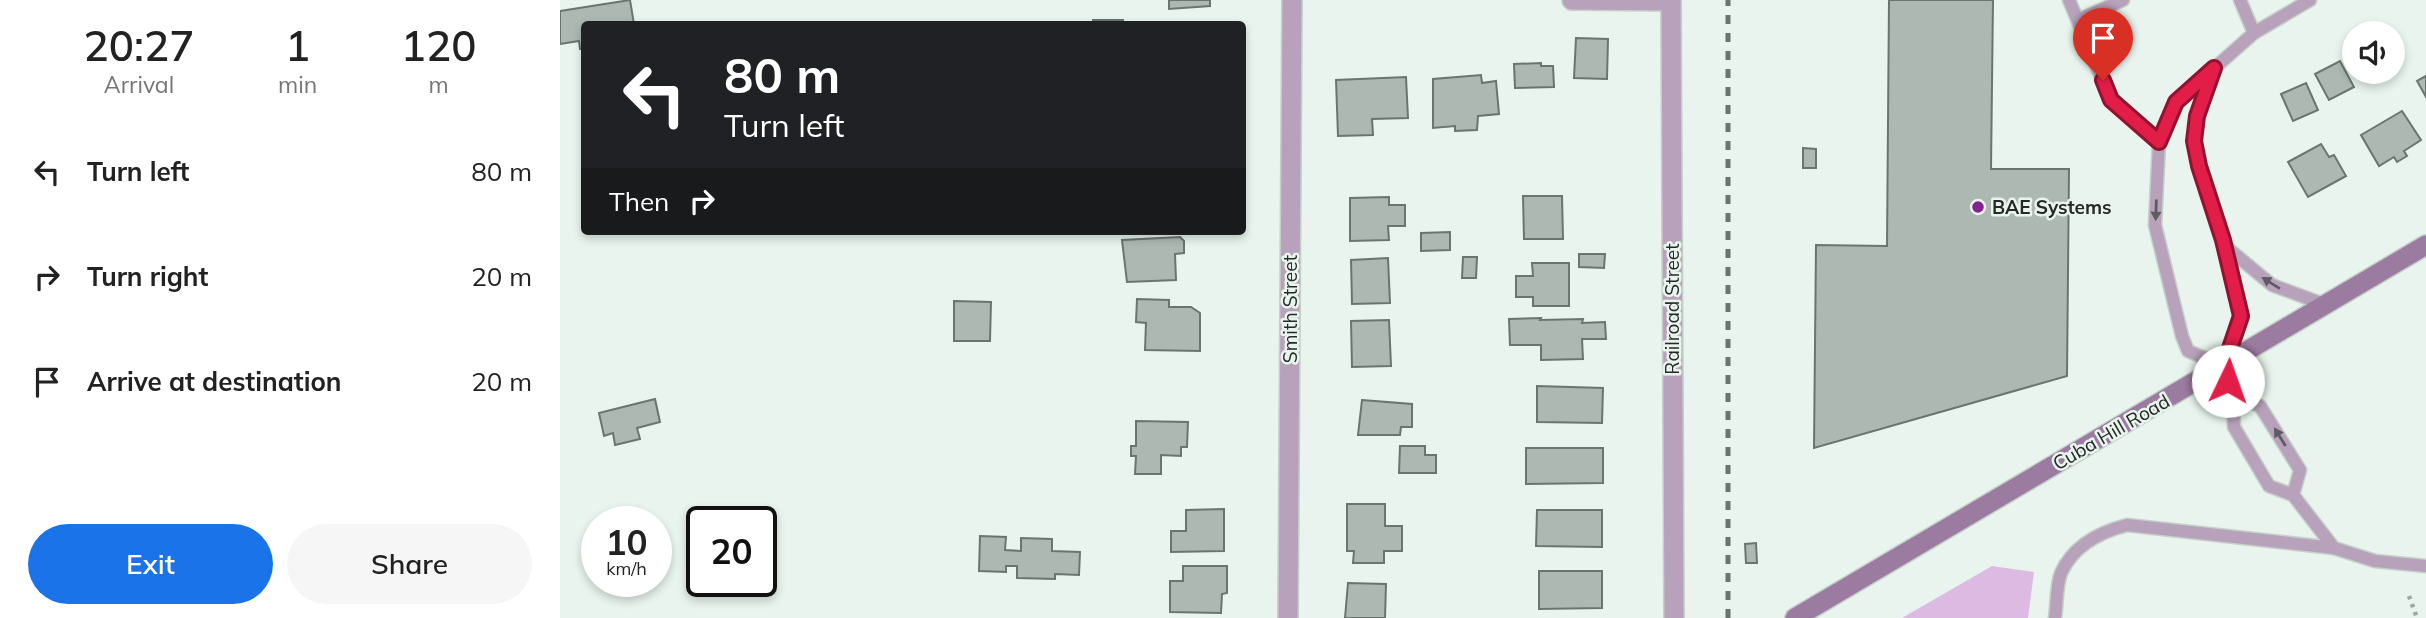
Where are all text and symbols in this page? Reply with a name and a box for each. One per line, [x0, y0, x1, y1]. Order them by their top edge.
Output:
pin [2073, 8, 2133, 80]
text: 20:27 [84, 19, 194, 72]
text: 1 [285, 19, 310, 72]
text: 120 [401, 19, 476, 72]
icon: arrive [2084, 19, 2122, 57]
map controls [2342, 21, 2405, 84]
button: sound [2342, 21, 2405, 84]
text: 80 m [724, 44, 840, 105]
icon: left [609, 49, 700, 140]
text: Arrival [104, 70, 174, 99]
text: min [278, 70, 317, 99]
text: m [428, 70, 449, 99]
text: Turn left [724, 105, 844, 145]
icon: left [28, 153, 66, 191]
text: Turn left [87, 155, 189, 188]
text: 80 m [471, 155, 532, 188]
icon: right [683, 182, 721, 220]
text: Then [609, 185, 669, 218]
place label: BAE Systems [1992, 195, 2112, 219]
marker: BAE Systems [1970, 199, 1986, 215]
one-way arrow [2150, 200, 2161, 222]
street label: Railroad Street [1660, 243, 1684, 375]
street label: Smith Street [1278, 254, 1302, 363]
icon: right [28, 258, 66, 296]
text: Turn right [87, 260, 208, 293]
text: 20 m [471, 260, 532, 293]
one-way arrow [2261, 276, 2281, 289]
position arrow [2191, 344, 2265, 418]
icon: arrive [28, 363, 66, 401]
text: Arrive at destination [87, 365, 342, 398]
text: 20 m [471, 365, 532, 398]
street label: Cuba Hill Road [2048, 389, 2174, 475]
one-way arrow [2273, 427, 2286, 446]
speed limit sign: 20 [686, 506, 777, 597]
text: 10 [605, 520, 648, 564]
button: Exit [28, 524, 273, 604]
button: Share [287, 524, 532, 604]
text: km/h [606, 557, 647, 580]

